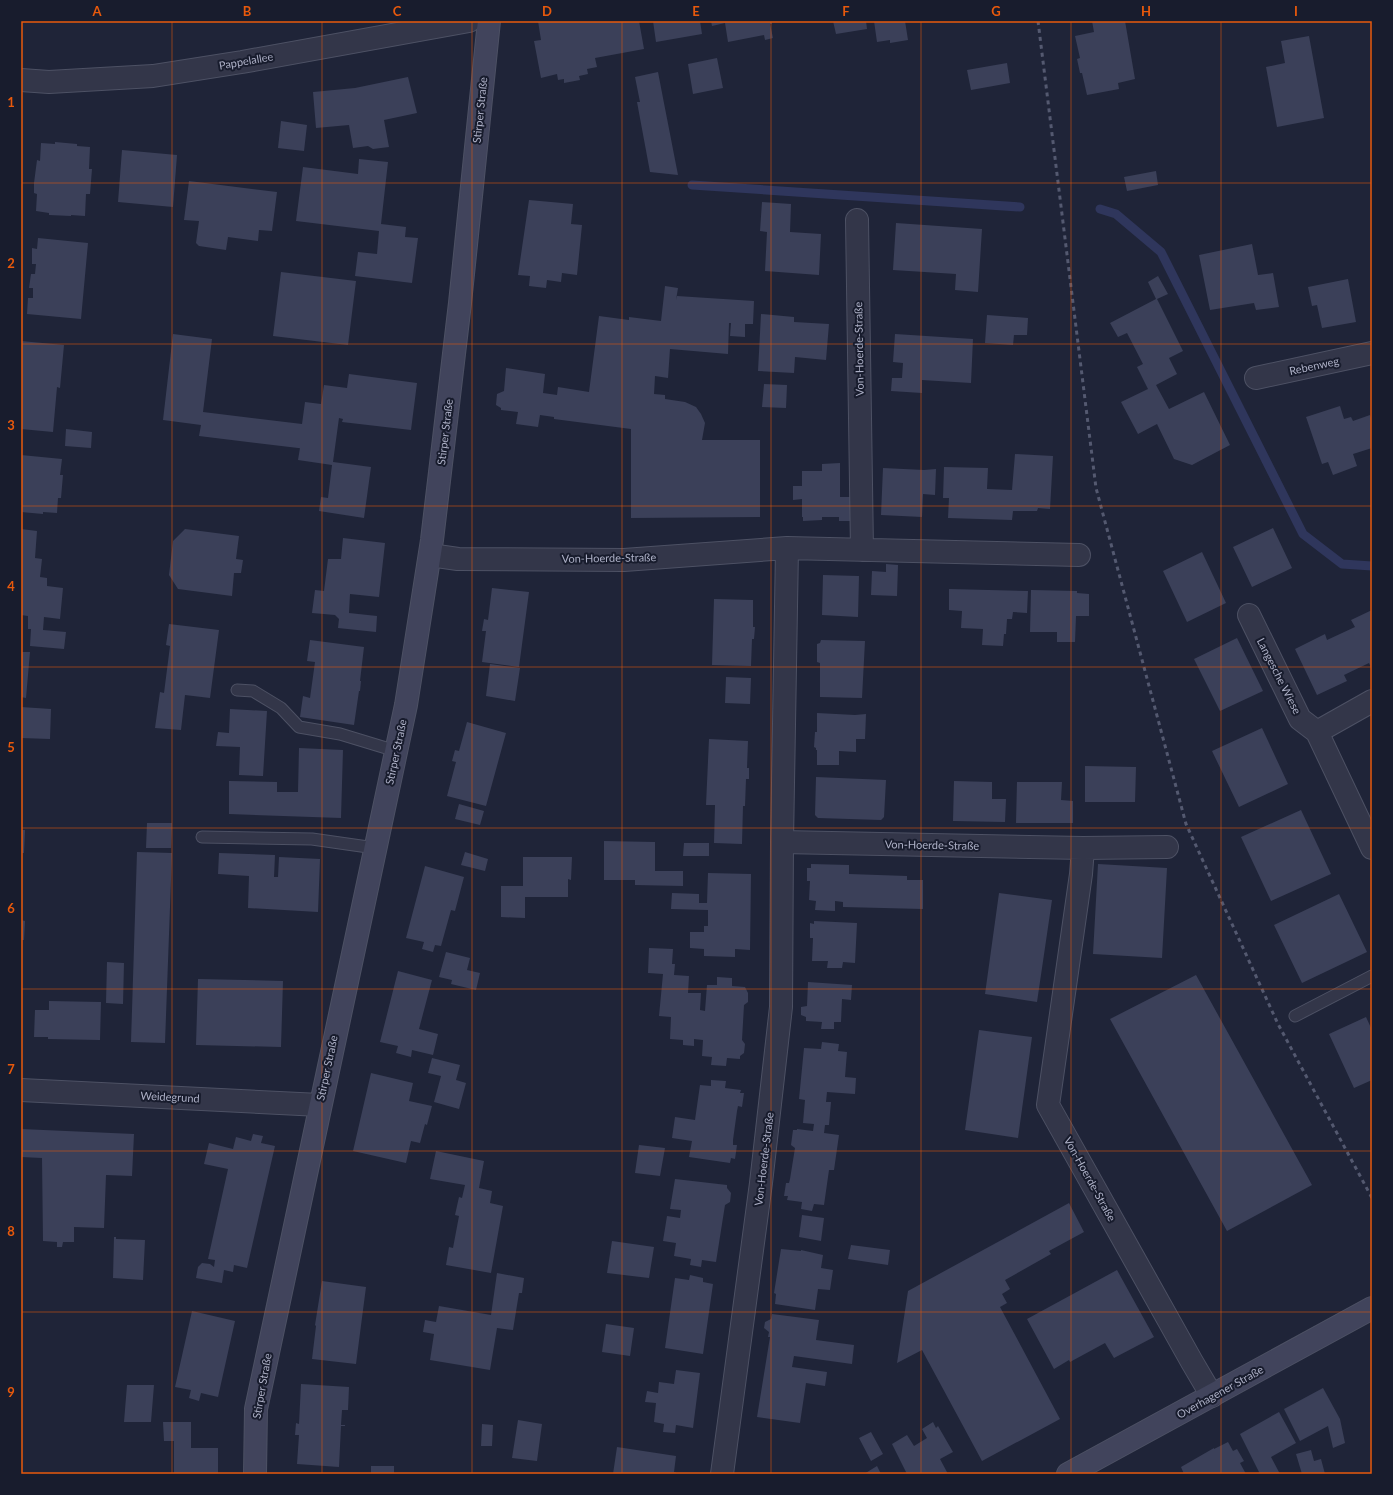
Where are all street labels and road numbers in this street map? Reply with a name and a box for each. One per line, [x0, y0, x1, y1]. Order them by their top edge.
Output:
street label: Pappelallee [218, 49, 274, 72]
street label: Stirper Straße [470, 76, 489, 144]
street label: Von-Hoerde-Straße [851, 301, 866, 396]
street label: Rebenweg [1288, 354, 1340, 377]
street label: Stirper Straße [434, 398, 455, 466]
street label: Von-Hoerde-Straße [562, 550, 657, 565]
street label: Langesche Wiese [1255, 636, 1304, 716]
street label: Stirper Straße [382, 718, 409, 786]
street label: Von-Hoerde-Straße [885, 837, 980, 852]
street label: Stirper Straße [313, 1034, 340, 1102]
street label: Weidegrund [140, 1088, 200, 1105]
street label: Von-Hoerde-Straße [751, 1111, 776, 1207]
street label: Von-Hoerde-Straße [1062, 1134, 1119, 1223]
street label: Stirper Straße [249, 1352, 274, 1420]
street label: Overhagener Straße [1174, 1362, 1265, 1421]

